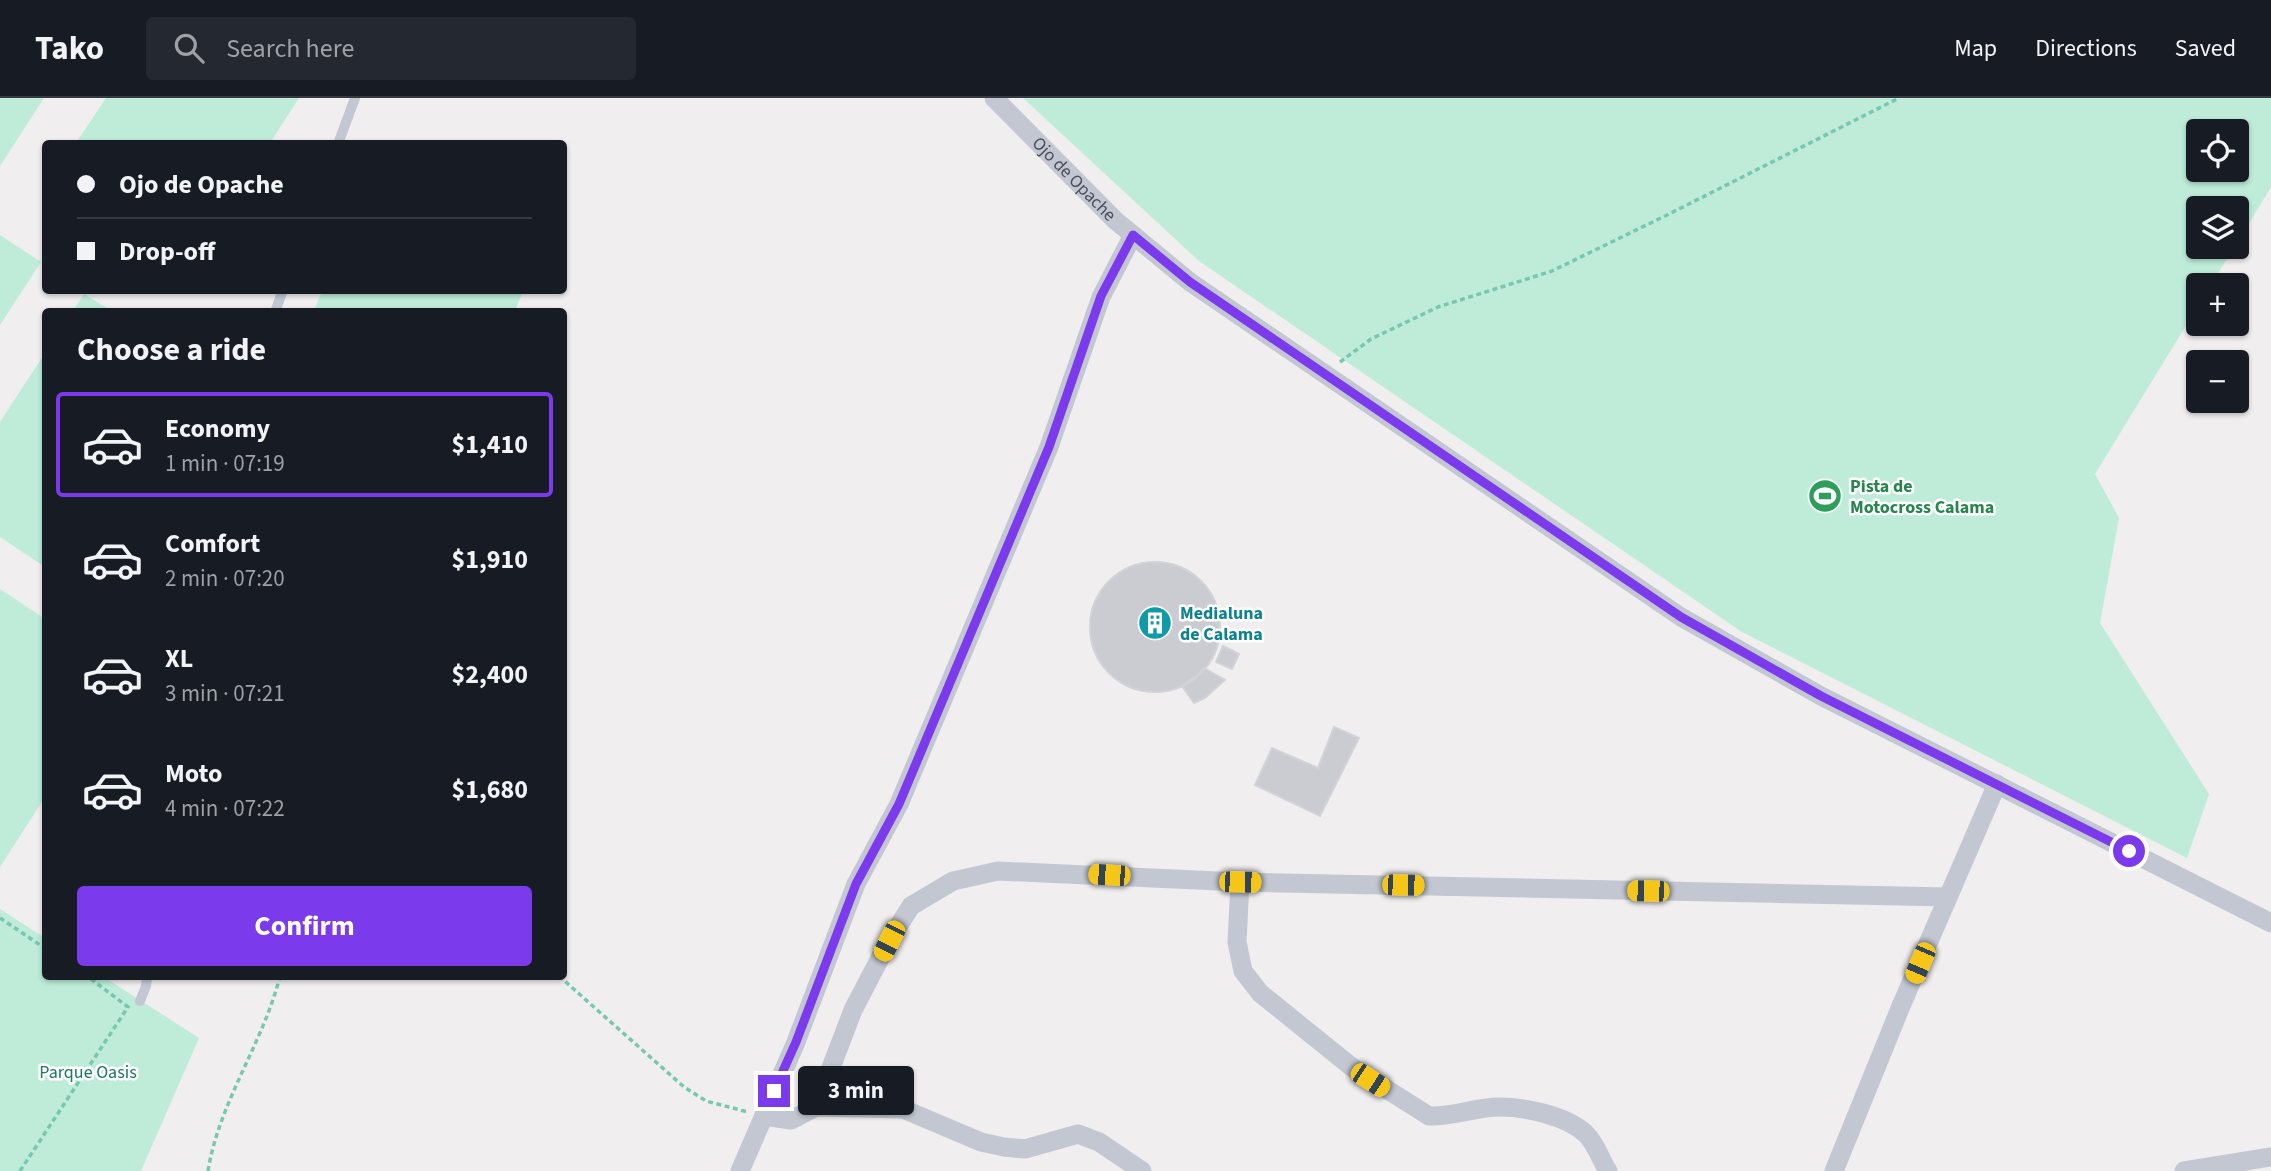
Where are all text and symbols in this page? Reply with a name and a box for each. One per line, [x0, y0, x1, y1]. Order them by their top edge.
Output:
search box [146, 17, 636, 80]
text: Tako [35, 25, 104, 72]
icon: search [170, 29, 208, 67]
text: Search here [226, 30, 354, 67]
text: Map [1954, 31, 1997, 66]
text: Directions [2035, 31, 2137, 66]
text: Saved [2175, 31, 2236, 66]
map controls [2186, 119, 2249, 413]
button: locate [2186, 119, 2249, 182]
street label: Ojo de Opache [1026, 131, 1122, 227]
text: Ojo de Opache [119, 166, 284, 203]
button: layers [2186, 196, 2249, 259]
text: Drop-off [119, 233, 215, 270]
button: + [2186, 273, 2249, 336]
text: Choose a ride [77, 327, 266, 373]
button: − [2186, 350, 2249, 413]
text: Economy [165, 410, 270, 447]
icon: car [81, 413, 144, 476]
text: $1,410 [452, 426, 528, 463]
text: 1 min · 07:19 [165, 447, 285, 480]
place label: Pista de Motocross Calama [1850, 474, 1994, 520]
sports icon: Pista de Motocross Calama [1806, 477, 1844, 515]
text: Comfort [165, 525, 260, 562]
icon: car [81, 528, 144, 591]
text: $1,910 [452, 541, 528, 578]
text: 2 min · 07:20 [165, 562, 285, 595]
place label: Medialuna de Calama [1180, 601, 1263, 647]
building icon: Medialuna de Calama [1136, 604, 1174, 642]
text: XL [165, 640, 193, 677]
icon: car [81, 643, 144, 706]
text: $2,400 [452, 656, 528, 693]
text: 3 min · 07:21 [165, 677, 285, 710]
text: Moto [165, 755, 222, 792]
icon: car [81, 758, 144, 821]
text: $1,680 [452, 771, 528, 808]
text: 4 min · 07:22 [165, 792, 285, 825]
route start [2113, 835, 2145, 867]
car [1088, 863, 1131, 887]
car [1219, 871, 1262, 893]
car [1382, 874, 1425, 896]
car [1627, 880, 1670, 902]
button: Confirm [77, 886, 532, 966]
car [871, 918, 908, 964]
car [1903, 940, 1938, 986]
park label: Parque Oasis [39, 1060, 137, 1085]
car [1347, 1060, 1394, 1100]
callout: 3 min [798, 1066, 914, 1116]
text: 3 min [828, 1074, 884, 1107]
route end [758, 1075, 790, 1107]

